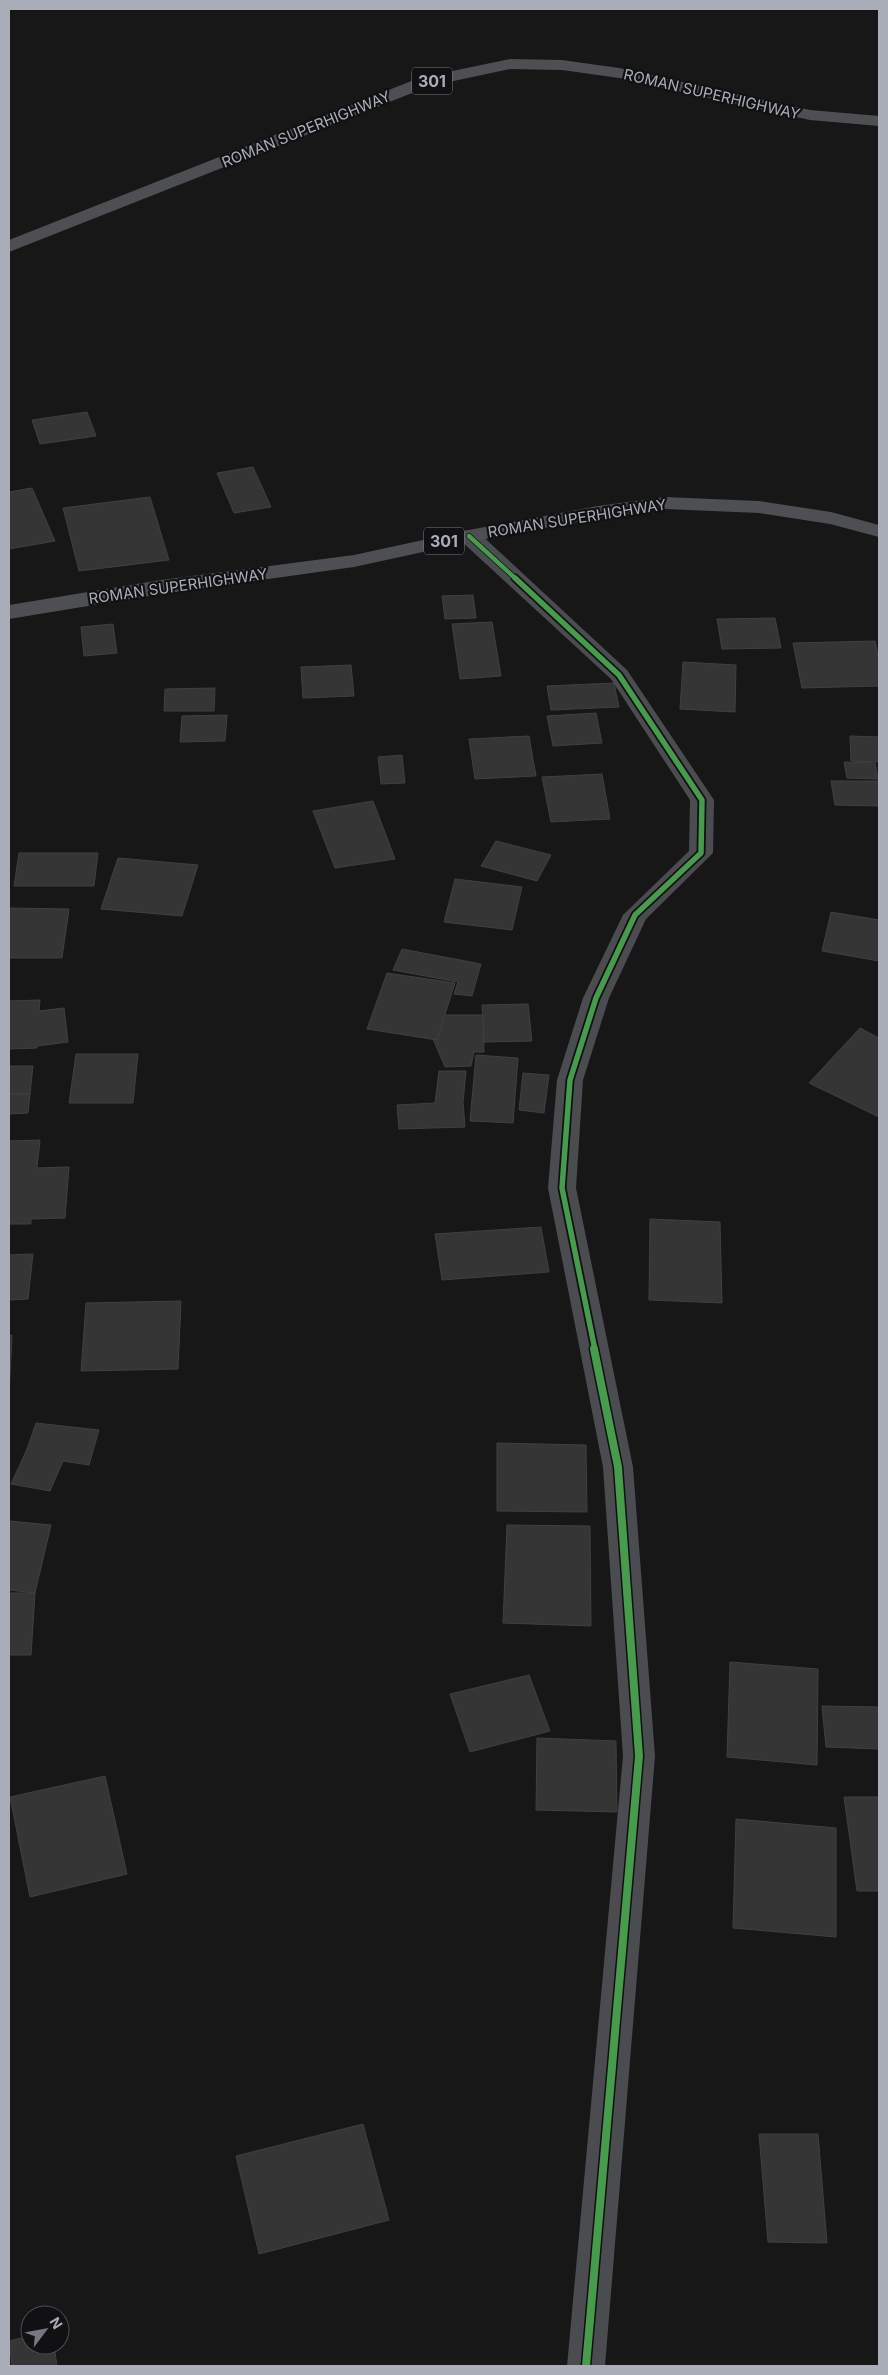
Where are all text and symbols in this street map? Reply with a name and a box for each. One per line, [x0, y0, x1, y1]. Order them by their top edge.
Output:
street label: ROMAN SUPERHIGHWAY [622, 64, 802, 124]
road number: 301 [412, 68, 452, 94]
street label: ROMAN SUPERHIGHWAY [219, 86, 393, 172]
street label: ROMAN SUPERHIGHWAY [486, 495, 668, 541]
road number: 301 [424, 528, 464, 554]
street label: ROMAN SUPERHIGHWAY [87, 564, 269, 608]
north arrow [20, 2305, 70, 2355]
text: N [46, 2314, 66, 2332]

